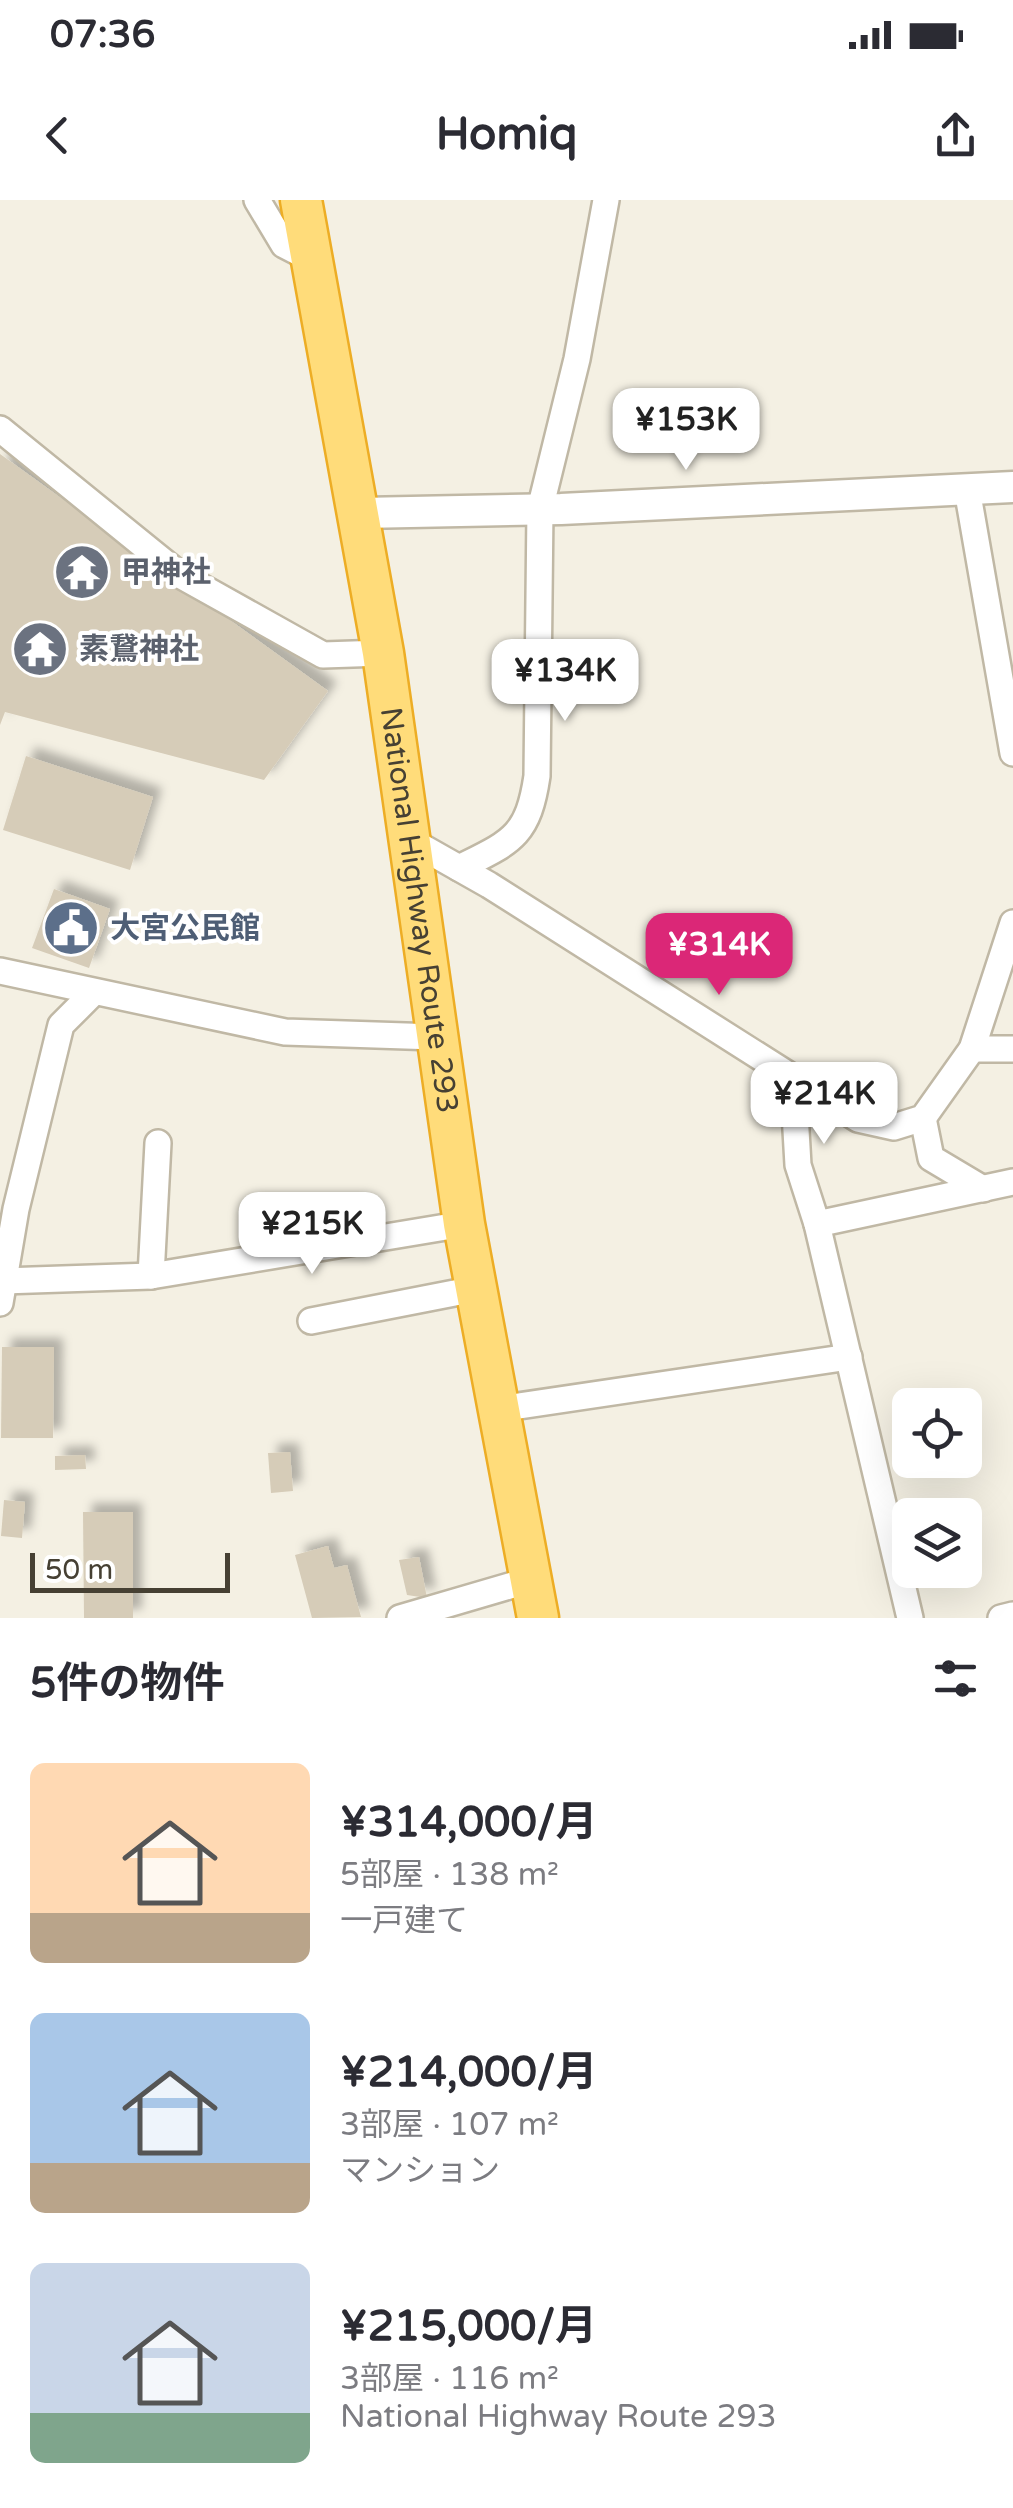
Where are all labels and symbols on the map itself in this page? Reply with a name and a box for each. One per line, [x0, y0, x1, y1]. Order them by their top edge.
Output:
pin: ¥153K [616, 388, 756, 473]
temple icon: 甲神社 [52, 542, 112, 602]
place label: 甲神社 [121, 554, 211, 591]
temple icon: 素鵞神社 [10, 619, 70, 679]
place label: 素鵞神社 [79, 631, 199, 668]
pin: ¥134K [495, 639, 635, 724]
street label: National Highway Route 293 [372, 705, 467, 1115]
public building icon: 大宮公民館 [41, 898, 101, 958]
place label: 大宮公民館 [110, 910, 260, 947]
pin: ¥314K [649, 913, 789, 998]
pin: ¥214K [754, 1062, 894, 1147]
pin: ¥215K [242, 1192, 382, 1277]
scale bar [30, 1548, 230, 1592]

